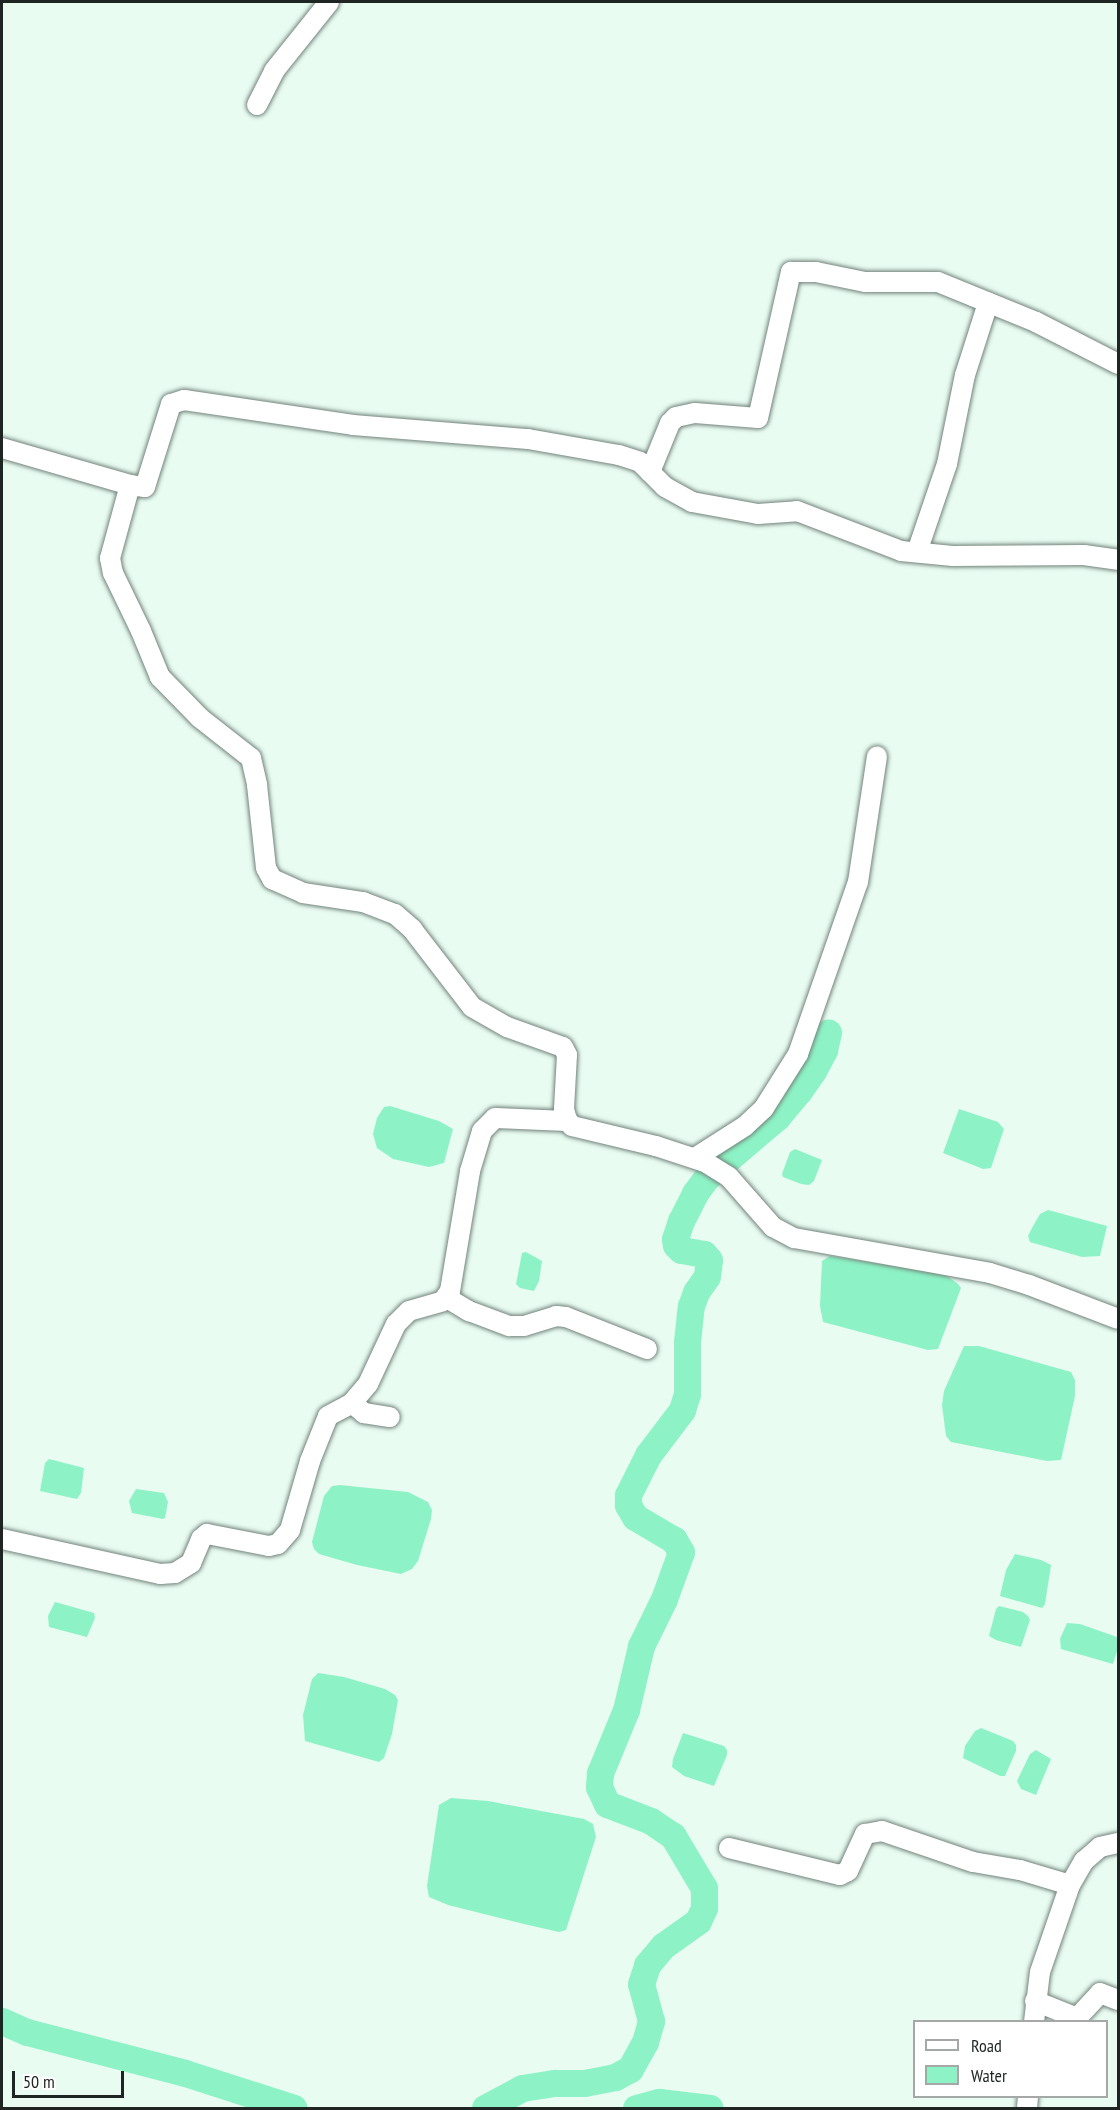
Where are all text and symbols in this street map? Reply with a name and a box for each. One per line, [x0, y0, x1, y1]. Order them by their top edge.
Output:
legend [913, 2020, 1108, 2098]
text: Road [971, 2034, 1002, 2057]
scale bar [15, 2059, 128, 2097]
text: Water [971, 2064, 1007, 2087]
text: 50 m [23, 2070, 55, 2093]

